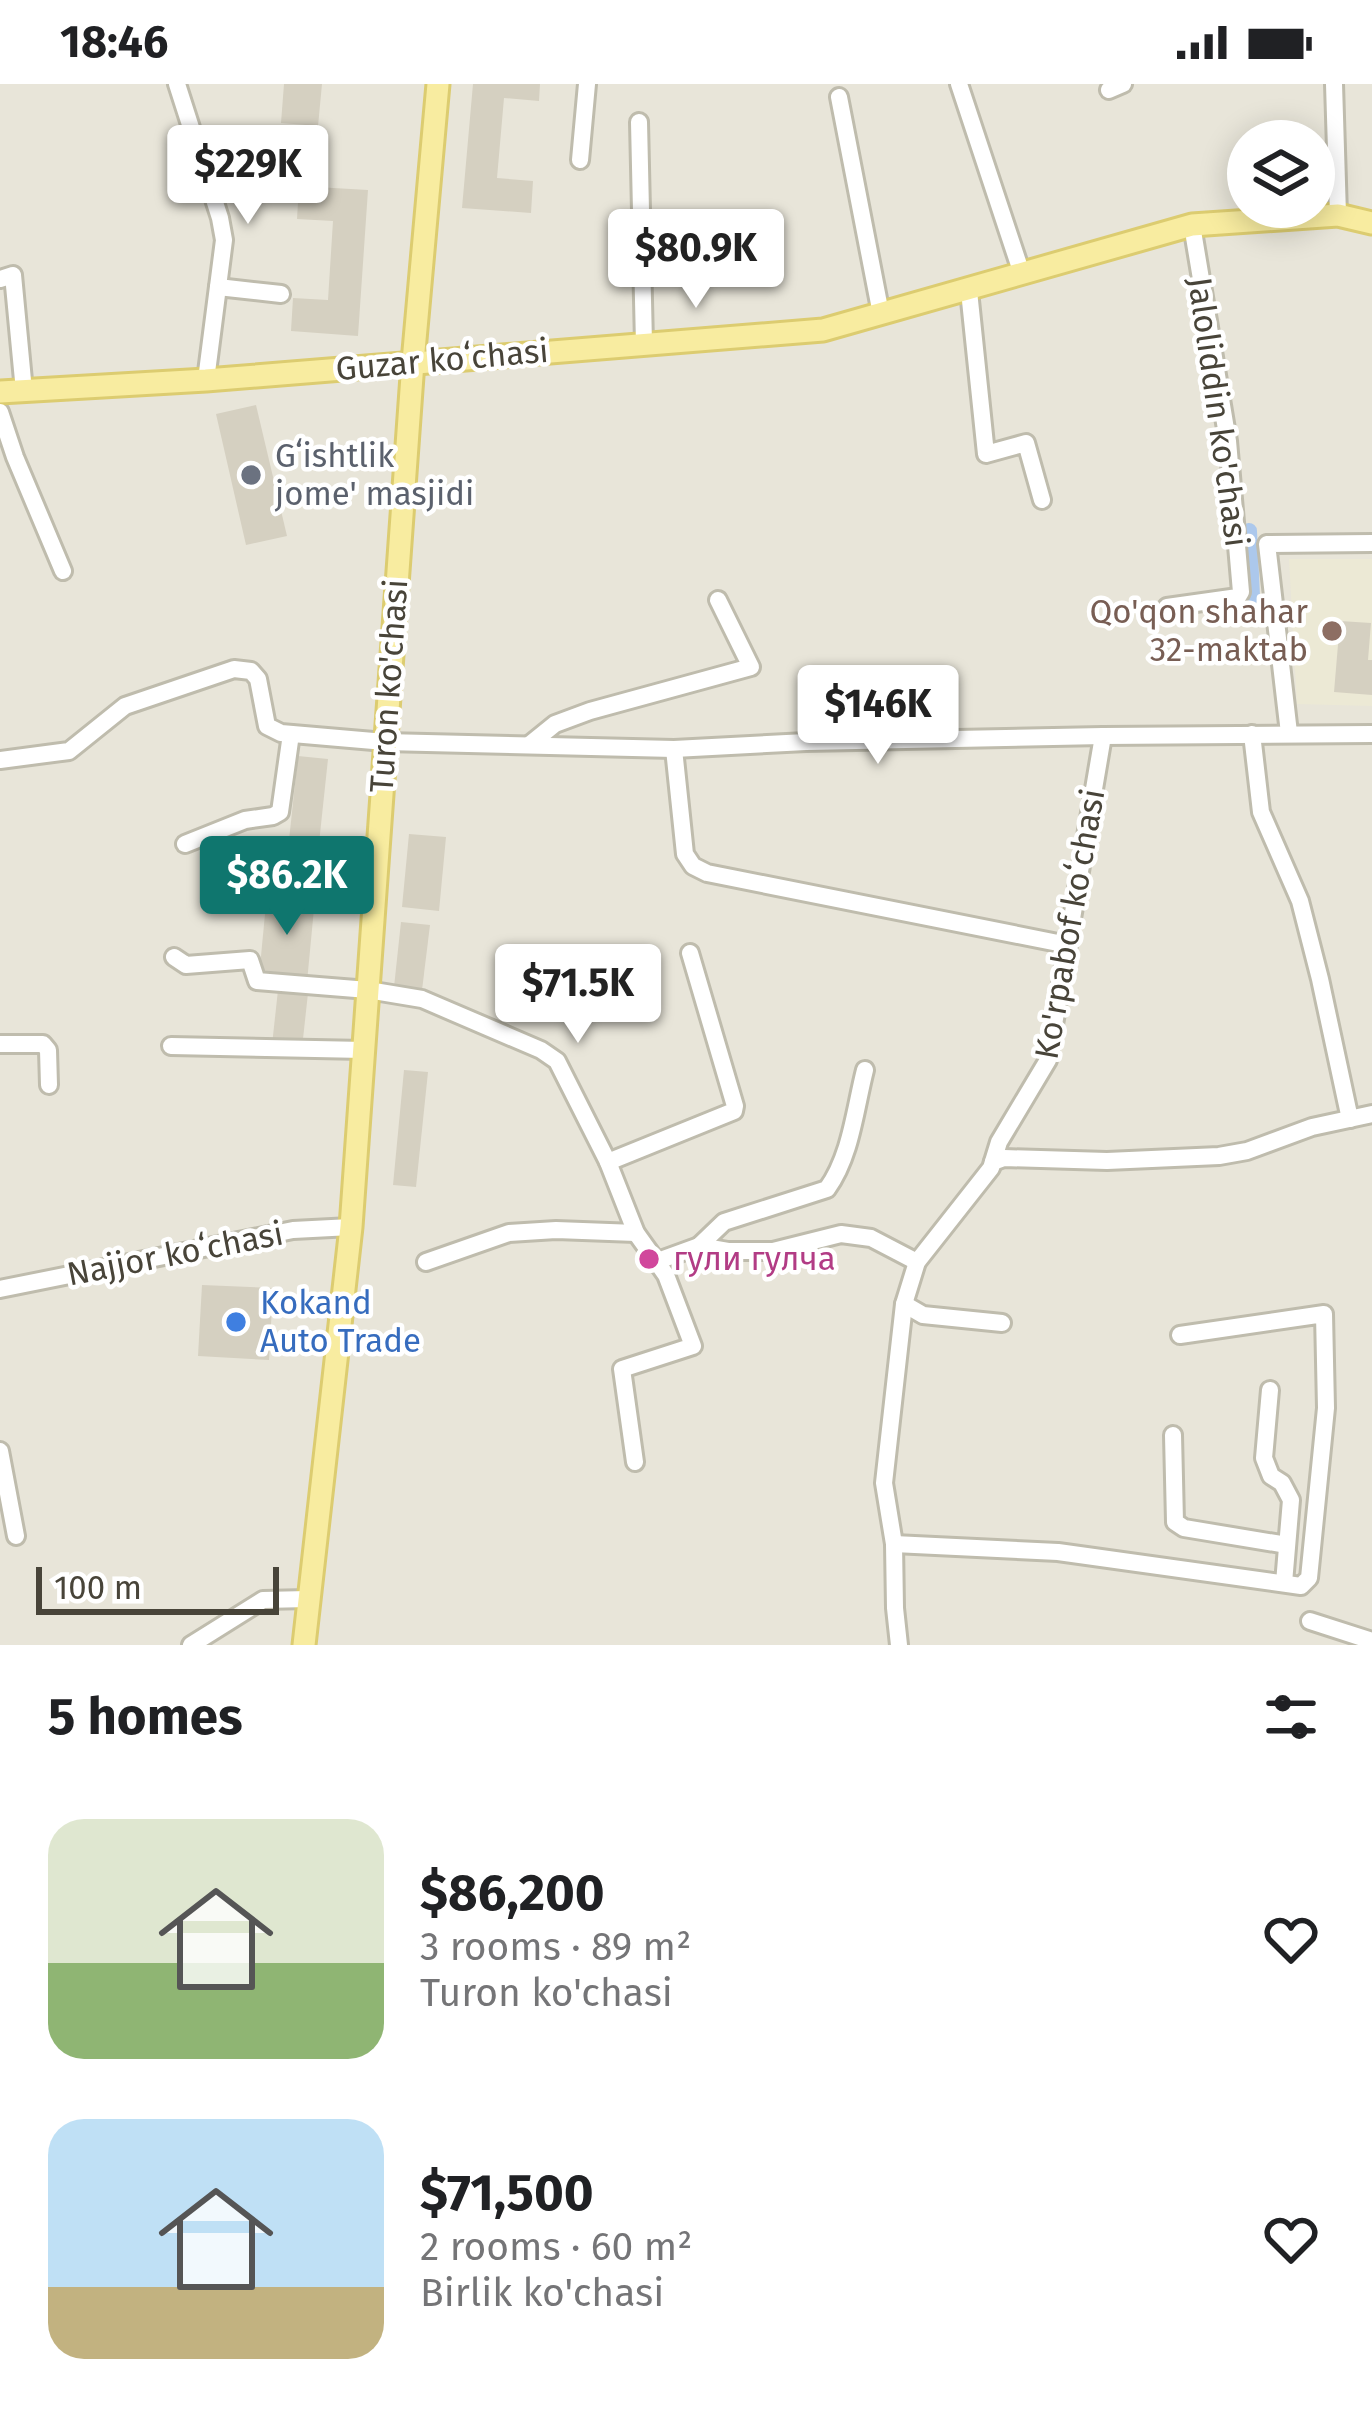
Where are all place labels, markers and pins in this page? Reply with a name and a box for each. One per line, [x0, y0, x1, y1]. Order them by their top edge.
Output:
pin: $229K [164, 125, 332, 227]
pin: $80.9K [598, 209, 794, 311]
place label: Gʻishtlik jome' masjidi [274, 436, 474, 514]
marker: Gʻishtlik jome' masjidi [238, 462, 264, 488]
place label: Qo'qon shahar 32-maktab [1090, 592, 1308, 670]
marker: Qo'qon shahar 32-maktab [1319, 618, 1345, 644]
pin: $146K [794, 665, 962, 767]
pin: $86.2K [189, 836, 385, 938]
pin: $71.5K [480, 944, 676, 1046]
place label: гули гулча [673, 1239, 836, 1279]
marker: гули гулча [636, 1246, 662, 1272]
place label: Kokand Auto Trade [260, 1283, 421, 1361]
marker: Kokand Auto Trade [223, 1309, 249, 1335]

